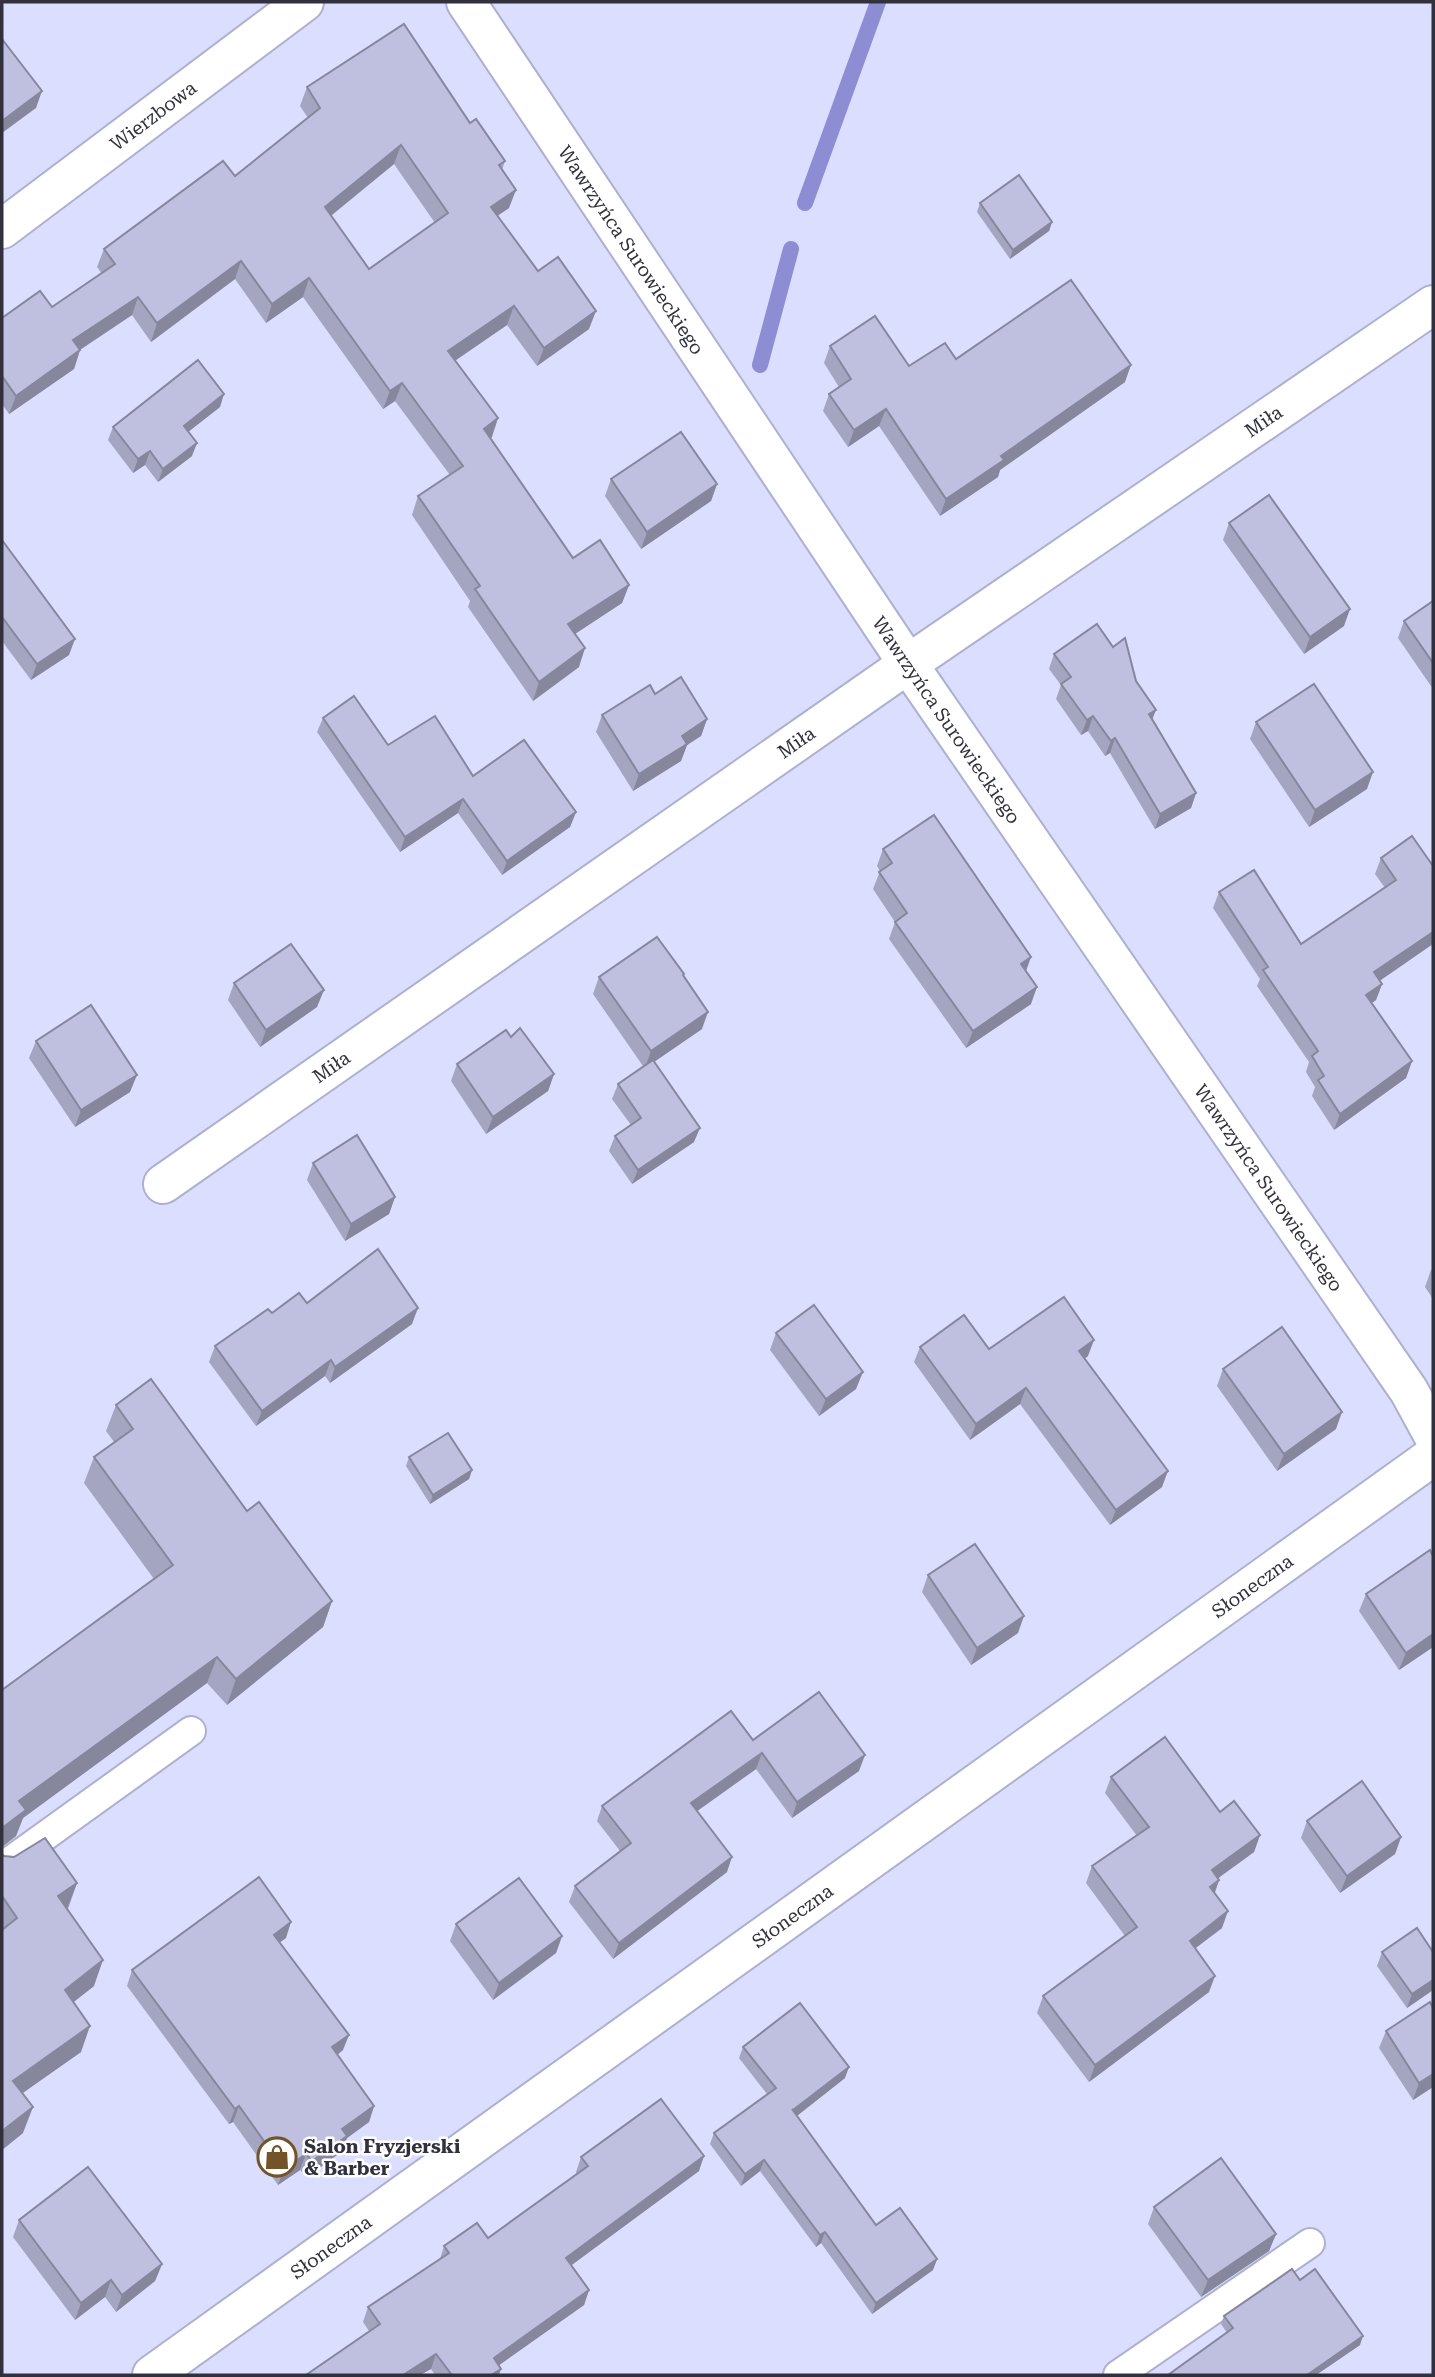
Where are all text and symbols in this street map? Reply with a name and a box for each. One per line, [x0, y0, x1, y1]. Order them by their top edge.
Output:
street label: Wierzbowa [105, 75, 201, 155]
street label: Wawrzyńca Surowieckiego [554, 141, 709, 359]
street label: Miła [1240, 400, 1287, 442]
street label: Wawrzyńca Surowieckiego [868, 612, 1026, 828]
street label: Miła [773, 721, 820, 763]
street label: Miła [308, 1045, 355, 1088]
street label: Wawrzyńca Surowieckiego [1190, 1080, 1348, 1296]
street label: Słoneczna [1207, 1548, 1298, 1623]
street label: Słoneczna [747, 1878, 838, 1953]
place label: Salon Fryzjerski & Barber [304, 2135, 460, 2180]
shop icon: Salon Fryzjerski & Barber [256, 2136, 298, 2178]
street label: Słoneczna [286, 2209, 376, 2284]

